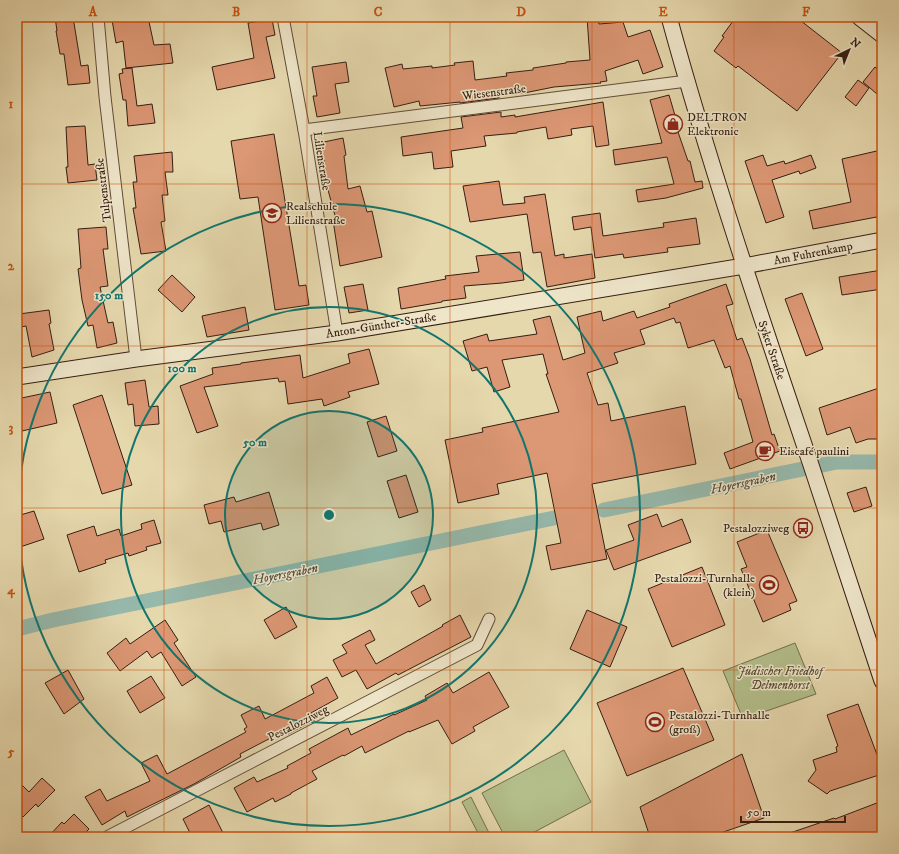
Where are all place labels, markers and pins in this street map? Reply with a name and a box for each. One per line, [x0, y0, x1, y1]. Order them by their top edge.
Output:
place label: DELTRON Elektronic [687, 110, 747, 139]
shop icon: DELTRON Elektronic [662, 113, 684, 135]
place label: Realschule Lilienstraße [286, 199, 345, 228]
school or university icon: Realschule Lilienstraße [261, 202, 283, 224]
cafe icon: Eiscafé paulini [754, 440, 776, 462]
place label: Eiscafé paulini [779, 444, 849, 459]
centre of rings [322, 508, 336, 522]
bus stop icon: Pestalozziweg [792, 517, 814, 539]
place label: Pestalozziweg [723, 521, 789, 536]
place label: Pestalozzi-Turnhalle (klein) [654, 571, 755, 600]
sports icon: Pestalozzi-Turnhalle (klein) [758, 574, 780, 596]
place label: Pestalozzi-Turnhalle (groß) [669, 708, 770, 737]
sports icon: Pestalozzi-Turnhalle (groß) [644, 711, 666, 733]

